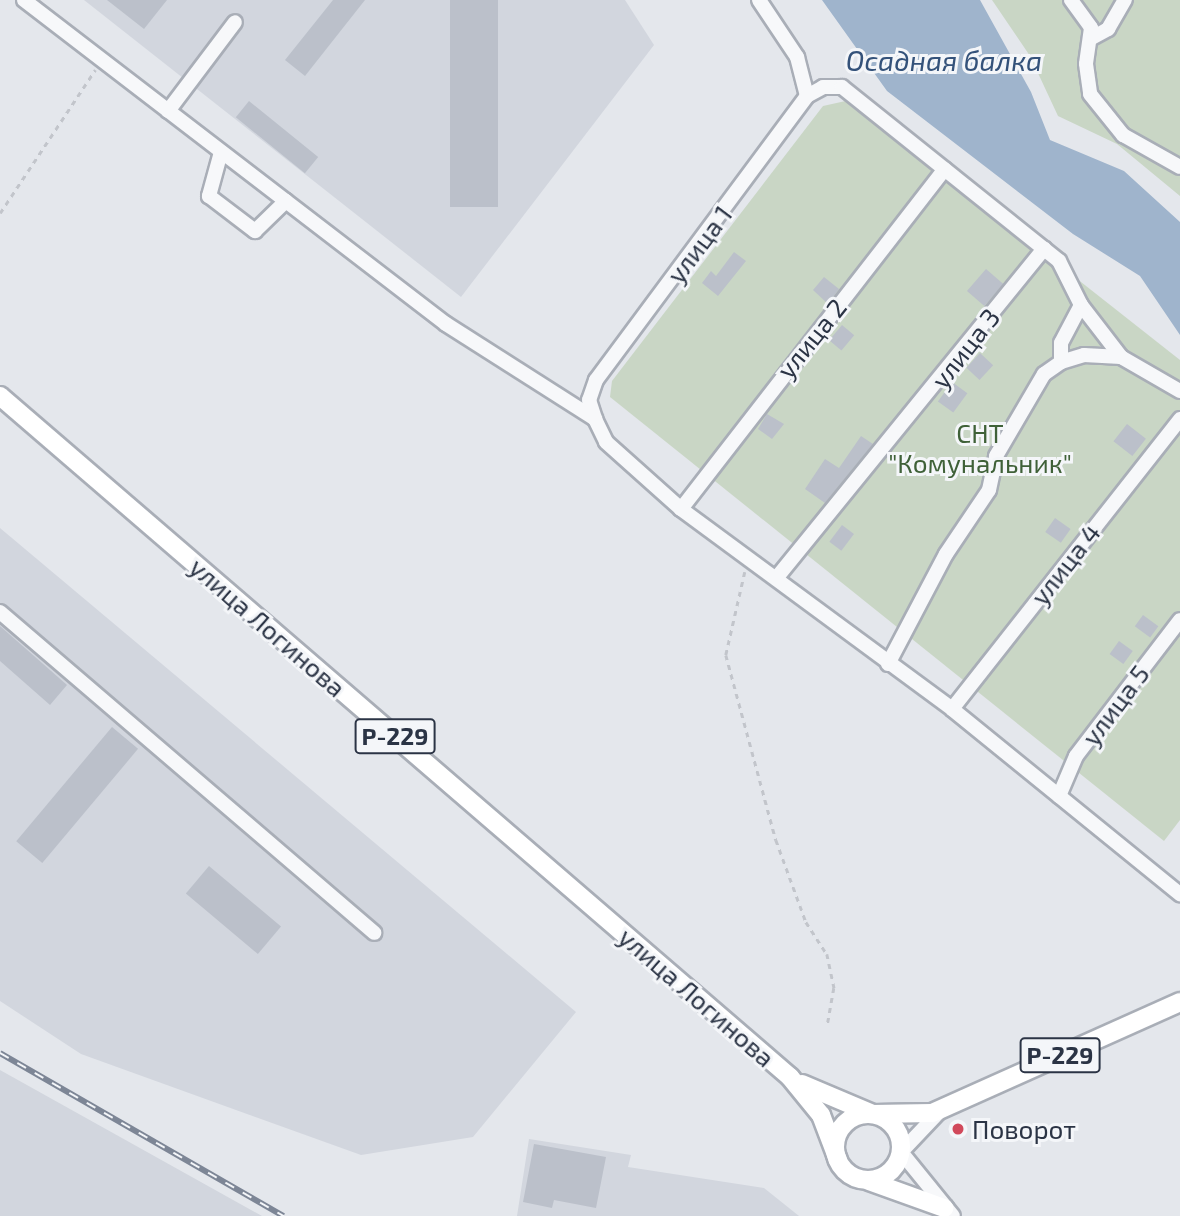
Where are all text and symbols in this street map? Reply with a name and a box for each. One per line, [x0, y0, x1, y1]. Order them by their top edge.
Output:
water label: Осадная балка [846, 43, 1042, 77]
street label: улица 1 [660, 199, 738, 289]
street label: улица 2 [770, 292, 852, 384]
street label: улица 3 [924, 302, 1006, 394]
park label: СНТ "Комунальник" [888, 417, 1072, 478]
street label: улица 4 [1024, 517, 1106, 611]
street label: улица Логинова [184, 551, 352, 703]
street label: улица 5 [1075, 659, 1155, 751]
road number: Р-229 [353, 716, 437, 756]
street label: улица Логинова [613, 921, 781, 1073]
road number: Р-229 [1018, 1035, 1102, 1076]
place label: Поворот [972, 1113, 1076, 1145]
marker: Поворот [950, 1121, 966, 1137]

